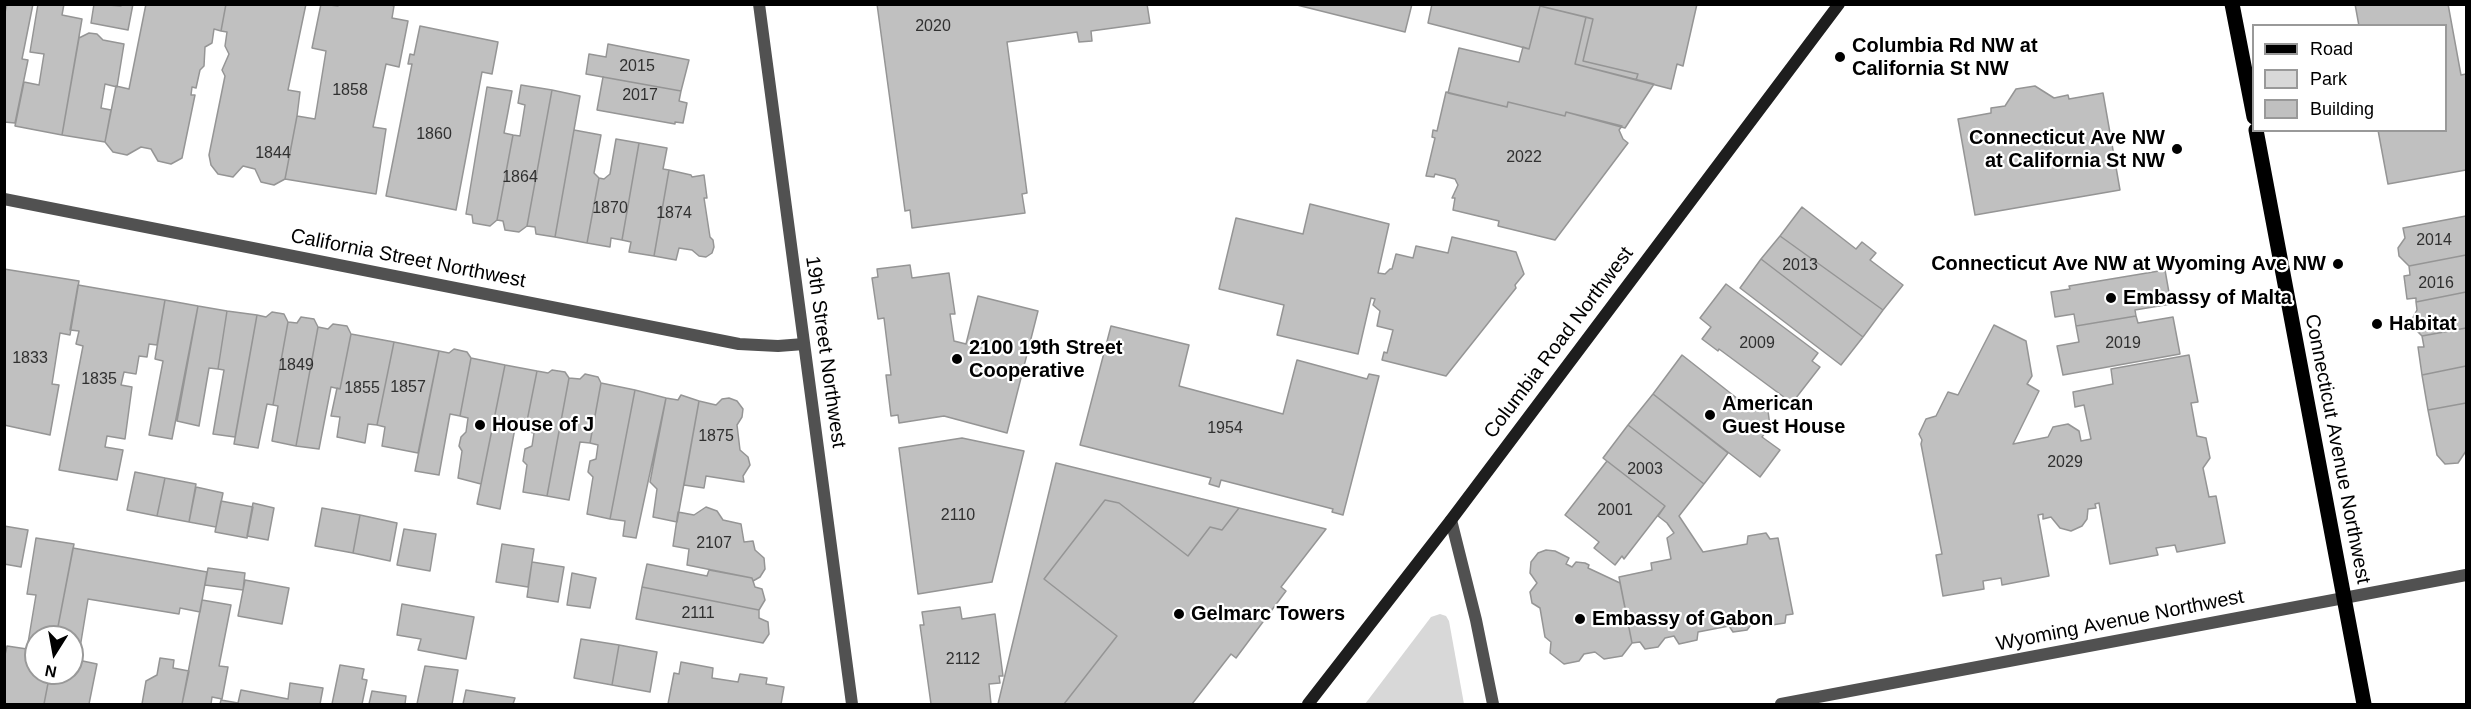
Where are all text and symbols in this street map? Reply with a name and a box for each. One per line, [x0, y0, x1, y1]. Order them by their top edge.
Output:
house number: 2020 [915, 17, 951, 37]
legend [2252, 24, 2447, 132]
place label: Columbia Rd NW at California St NW [1852, 34, 2038, 81]
text: Road [2310, 39, 2353, 59]
marker: Columbia Rd NW at California St NW [1833, 50, 1847, 64]
house number: 2015 [619, 57, 655, 77]
text: Park [2310, 69, 2347, 89]
house number: 1858 [332, 81, 368, 101]
house number: 2017 [622, 86, 658, 106]
text: Building [2310, 99, 2374, 119]
house number: 1860 [416, 125, 452, 145]
place label: Connecticut Ave NW at California St NW [1969, 126, 2165, 173]
marker: Connecticut Ave NW at California St NW [2170, 142, 2184, 156]
house number: 1844 [255, 144, 291, 164]
house number: 2022 [1506, 148, 1542, 168]
house number: 1864 [502, 168, 538, 188]
house number: 1870 [592, 199, 628, 219]
house number: 1874 [656, 204, 692, 224]
street label: California Street Northwest [288, 224, 528, 294]
house number: 2014 [2416, 231, 2452, 251]
street label: Columbia Road Northwest [1479, 243, 1639, 443]
place label: Connecticut Ave NW at Wyoming Ave NW [1931, 252, 2326, 276]
street label: 19th Street Northwest [800, 255, 850, 449]
house number: 2013 [1782, 256, 1818, 276]
marker: Connecticut Ave NW at Wyoming Ave NW [2331, 257, 2345, 271]
house number: 2016 [2418, 274, 2454, 294]
place label: Embassy of Malta [2123, 286, 2292, 310]
marker: Embassy of Malta [2104, 291, 2118, 305]
street label: Connecticut Avenue Northwest [2299, 312, 2375, 586]
place label: Habitat [2389, 312, 2457, 336]
marker: Habitat [2370, 317, 2384, 331]
house number: 2009 [1739, 334, 1775, 354]
house number: 2019 [2105, 334, 2141, 354]
place label: 2100 19th Street Cooperative [969, 336, 1122, 383]
house number: 1833 [12, 349, 48, 369]
marker: 2100 19th Street Cooperative [950, 352, 964, 366]
house number: 1849 [278, 356, 314, 376]
house number: 1835 [81, 370, 117, 390]
house number: 1857 [390, 378, 426, 398]
house number: 1855 [344, 379, 380, 399]
place label: American Guest House [1722, 392, 1845, 439]
marker: American Guest House [1703, 408, 1717, 422]
place label: House of J [492, 413, 594, 437]
marker: House of J [473, 418, 487, 432]
house number: 1954 [1207, 419, 1243, 439]
house number: 1875 [698, 427, 734, 447]
house number: 2029 [2047, 453, 2083, 473]
house number: 2003 [1627, 460, 1663, 480]
house number: 2001 [1597, 501, 1633, 521]
house number: 2110 [941, 506, 975, 526]
house number: 2107 [696, 534, 732, 554]
street label: Wyoming Avenue Northwest [1994, 585, 2246, 657]
place label: Gelmarc Towers [1191, 602, 1345, 626]
house number: 2111 [681, 604, 715, 624]
marker: Gelmarc Towers [1172, 607, 1186, 621]
place label: Embassy of Gabon [1592, 607, 1773, 631]
marker: Embassy of Gabon [1573, 612, 1587, 626]
north arrow [24, 625, 84, 685]
house number: 2112 [946, 650, 980, 670]
text: N [44, 662, 58, 681]

